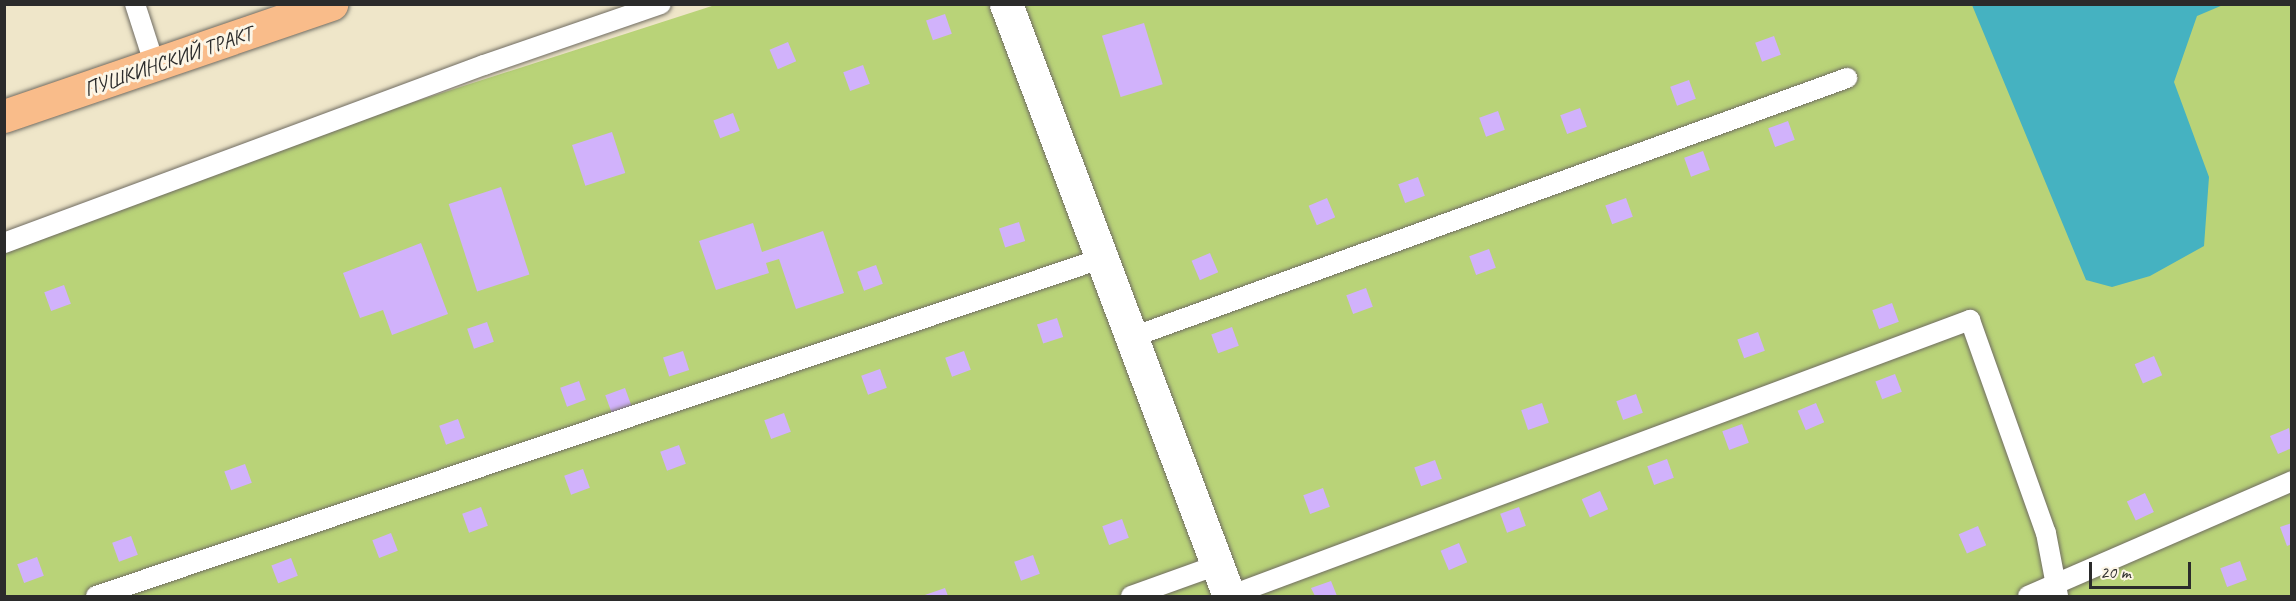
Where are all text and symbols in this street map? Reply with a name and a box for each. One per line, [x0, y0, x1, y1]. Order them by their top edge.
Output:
street label: ПУШКИНСКИЙ ТРАКТ [80, 20, 256, 102]
scale bar [2092, 550, 2194, 588]
text: 20 m [2100, 561, 2131, 583]

